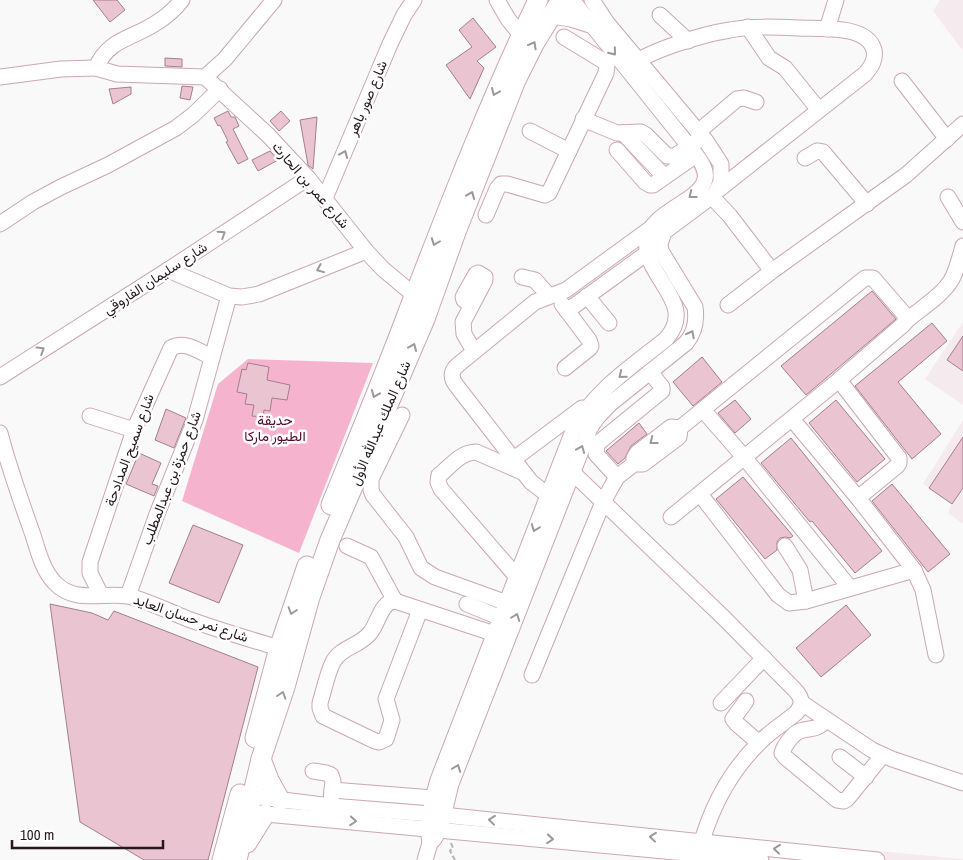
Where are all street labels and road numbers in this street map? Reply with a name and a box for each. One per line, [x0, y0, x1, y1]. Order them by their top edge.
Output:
street label: شارع صور باهر [343, 58, 393, 140]
street label: شارع عمر بن الحارث [267, 138, 354, 233]
street label: شارع سليمان الفاروقي [100, 238, 212, 321]
street label: شارع الملك عبدالله الأول [346, 358, 416, 489]
street label: شارع سميح المدادحة [100, 391, 160, 509]
street label: شارع حمزة بن عبدالمطلب [137, 408, 207, 548]
street label: شارع نمر حسان العايد [131, 590, 251, 648]

